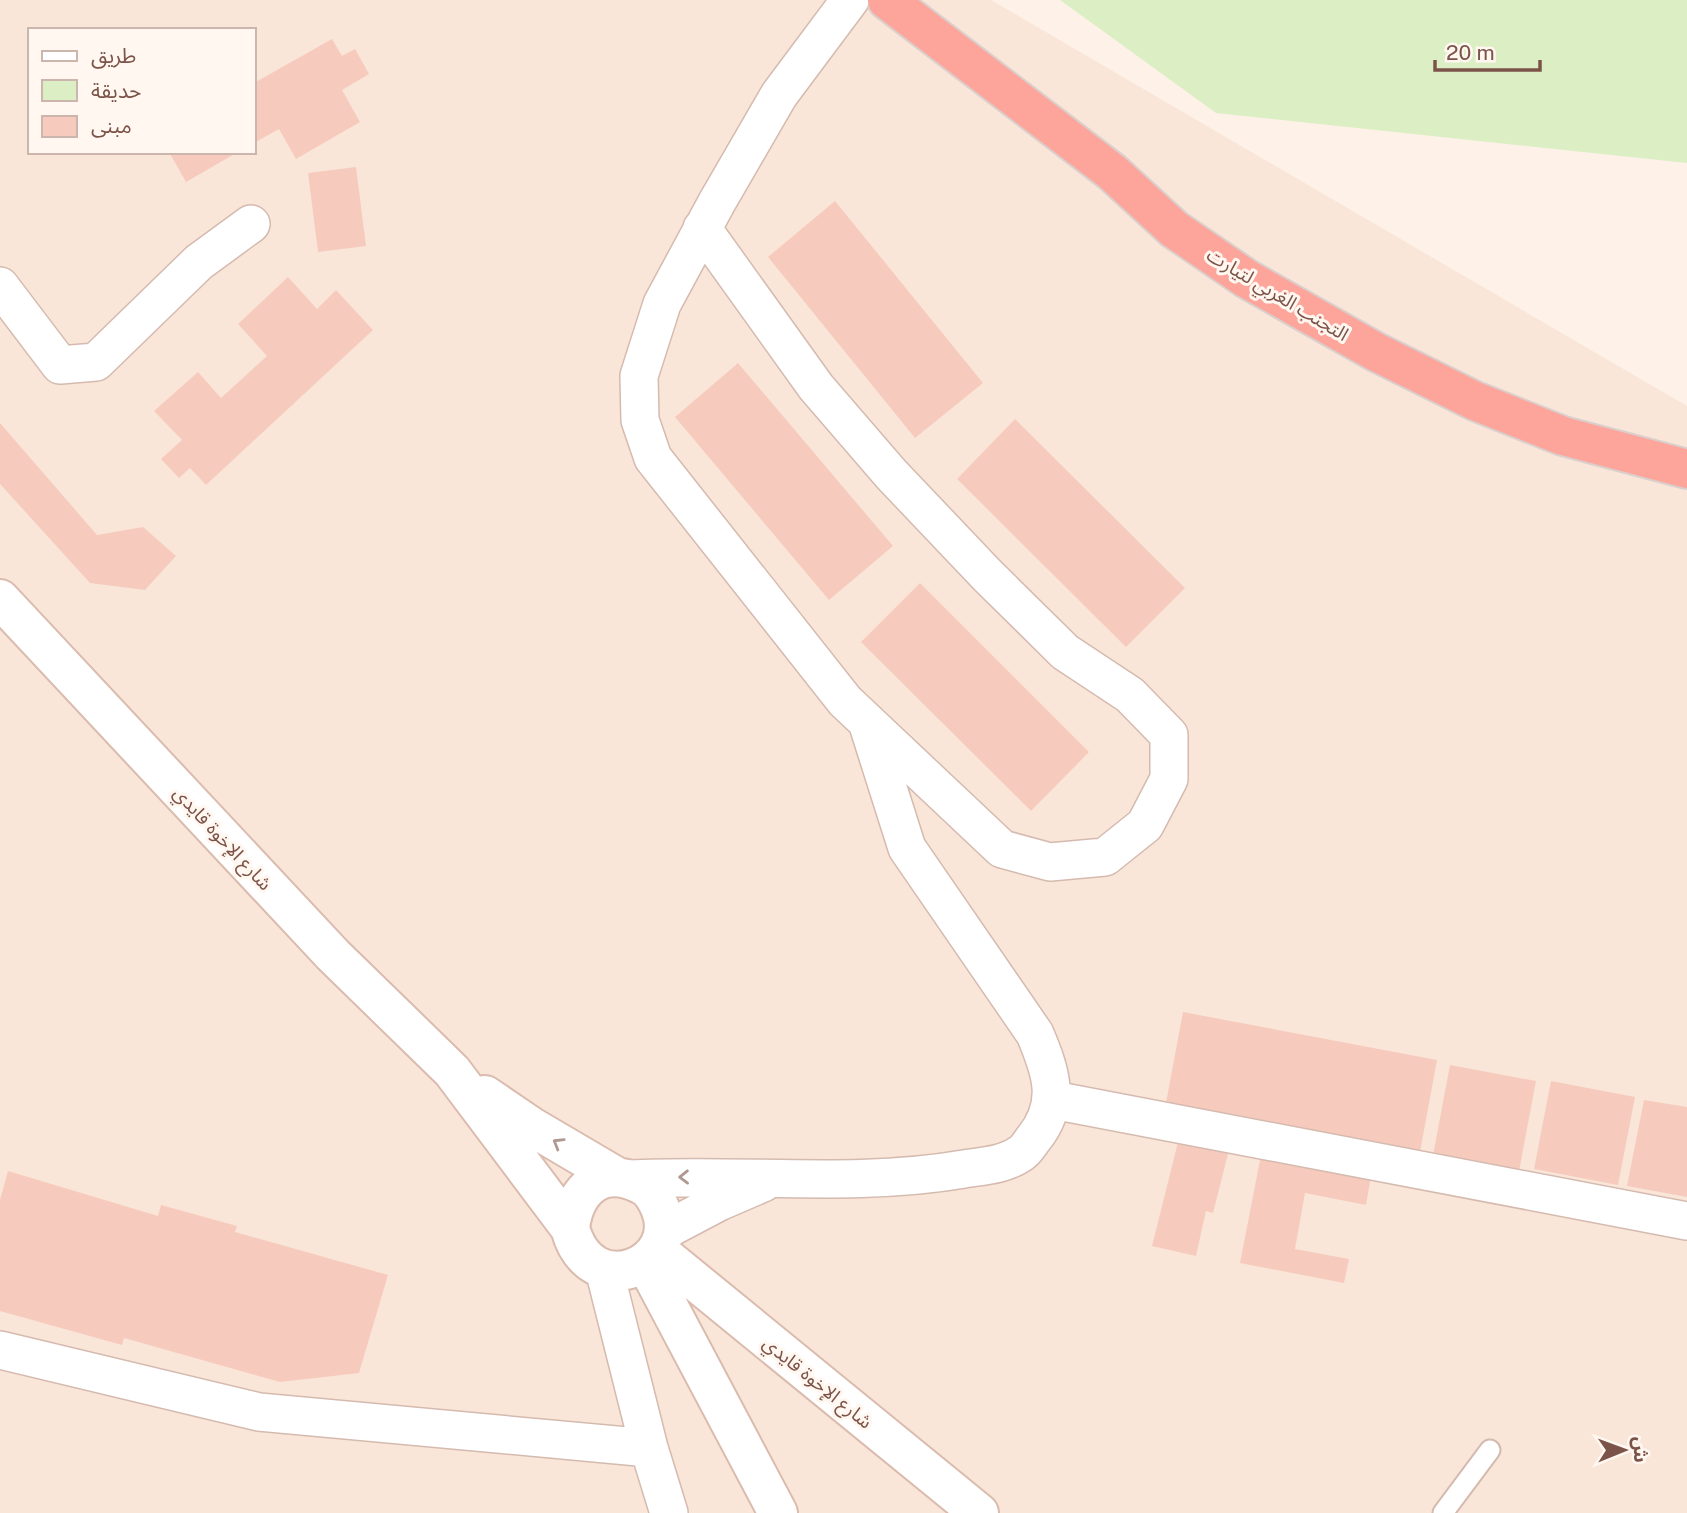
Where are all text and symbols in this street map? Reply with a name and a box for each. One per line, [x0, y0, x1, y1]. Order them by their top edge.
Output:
legend [28, 28, 256, 154]
scale bar [1435, 28, 1540, 72]
text: 20 m [1446, 40, 1495, 65]
text: طريق [91, 43, 136, 69]
text: حديقة [91, 78, 141, 103]
text: مبنى [91, 113, 132, 138]
street label: التجنب الغربي لتيارت [1201, 243, 1353, 349]
street label: شارع الإخوة قايدي [166, 782, 277, 897]
one-way arrow [553, 1138, 566, 1151]
one-way arrow [678, 1169, 689, 1185]
street label: شارع الإخوة قايدي [756, 1331, 877, 1436]
north arrow [1589, 1415, 1659, 1485]
text: ش [1630, 1436, 1652, 1463]

